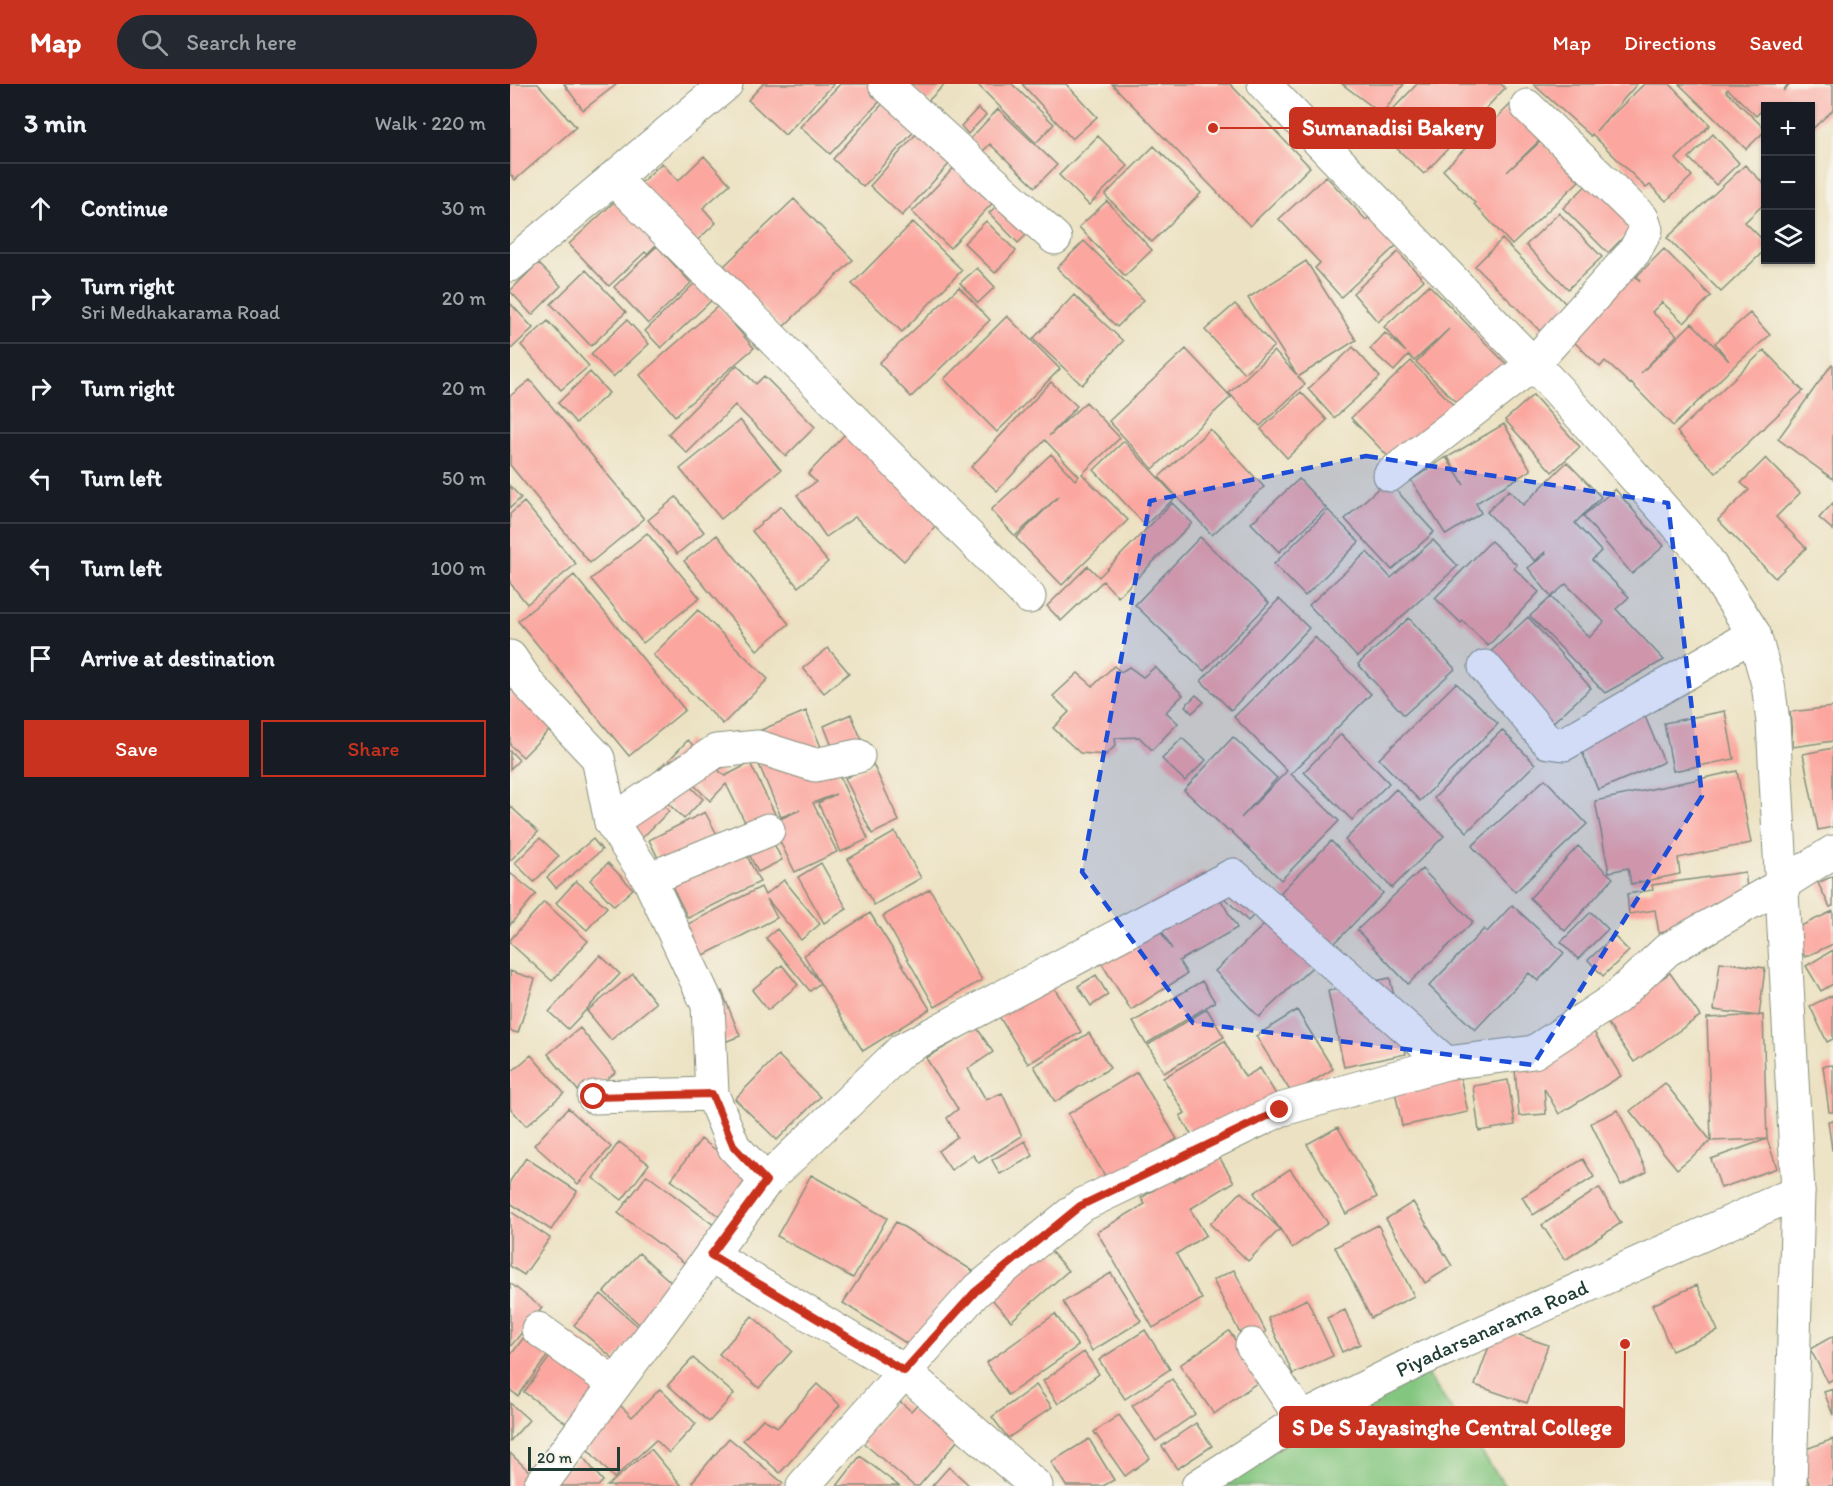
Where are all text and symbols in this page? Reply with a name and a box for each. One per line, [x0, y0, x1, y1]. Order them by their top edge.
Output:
search box [117, 15, 537, 69]
text: Map [30, 25, 81, 59]
icon: search [138, 26, 171, 59]
text: Search here [186, 29, 297, 56]
text: Map [1553, 30, 1591, 55]
text: Directions [1624, 30, 1716, 55]
text: Saved [1749, 30, 1803, 55]
map controls [1761, 102, 1815, 264]
button: + [1761, 102, 1815, 156]
text: 3 min [24, 107, 86, 139]
callout: Sumanadisi Bakery [1290, 108, 1495, 148]
text: Walk · 220 m [375, 111, 486, 135]
text: Sumanadisi Bakery [1302, 114, 1484, 141]
button: − [1761, 156, 1815, 210]
icon: ahead [24, 192, 57, 225]
text: Continue [81, 195, 168, 222]
text: 30 m [441, 196, 486, 220]
button: layers [1761, 210, 1815, 264]
text: Turn right [81, 273, 175, 300]
icon: right [24, 282, 57, 315]
text: 20 m [442, 286, 486, 310]
text: Sri Medhakarama Road [81, 300, 280, 324]
icon: right [24, 372, 57, 405]
text: Turn right [81, 375, 175, 402]
text: 20 m [442, 376, 486, 400]
icon: left [24, 462, 57, 495]
text: Turn left [81, 465, 162, 492]
text: 50 m [442, 466, 486, 490]
icon: left [24, 552, 57, 585]
text: Turn left [81, 555, 162, 582]
text: 100 m [431, 556, 486, 580]
icon: arrive [24, 642, 57, 675]
text: Arrive at destination [81, 645, 275, 672]
button: Save [24, 720, 249, 777]
button: Share [261, 720, 486, 777]
route start [580, 1083, 606, 1109]
route end [1266, 1096, 1292, 1122]
street label: Piyadarsanarama Road [1391, 1274, 1592, 1382]
callout: S De S Jayasinghe Central College [1280, 1407, 1624, 1447]
text: S De S Jayasinghe Central College [1292, 1414, 1612, 1441]
scale bar [528, 1444, 620, 1472]
text: 20 m [537, 1448, 572, 1467]

